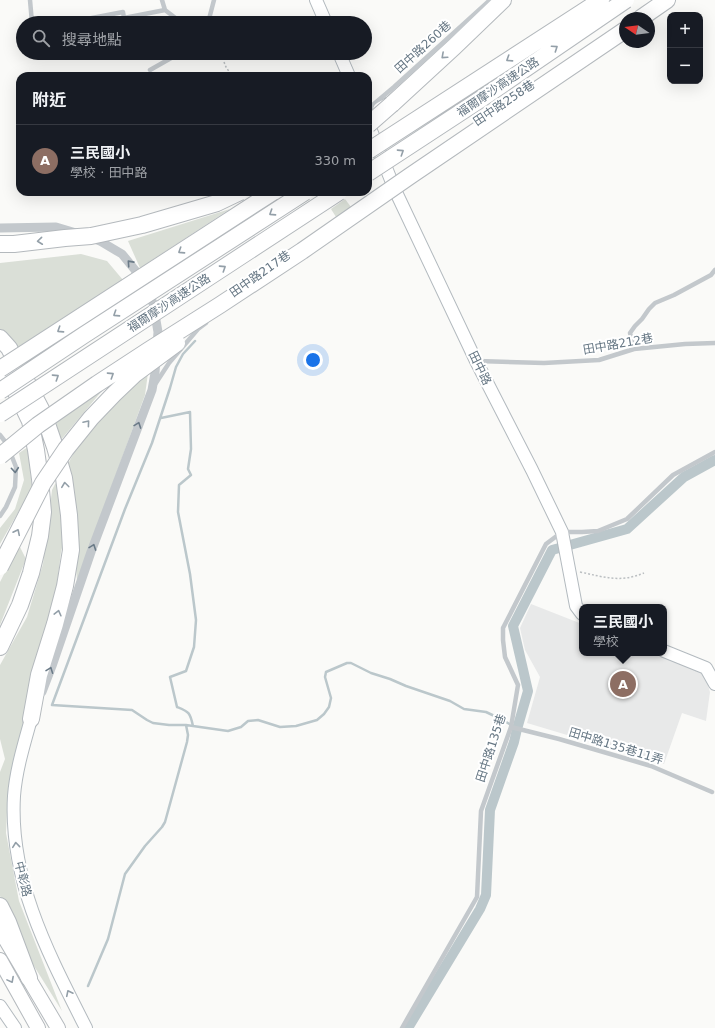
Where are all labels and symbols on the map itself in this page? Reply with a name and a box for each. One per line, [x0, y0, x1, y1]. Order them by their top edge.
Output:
north arrow [619, 12, 655, 48]
street label: 田中路260巷 [392, 18, 454, 76]
one-way arrow [551, 46, 558, 53]
one-way arrow [441, 51, 449, 59]
street label: 福爾摩沙高速公路 [454, 54, 542, 120]
one-way arrow [506, 54, 513, 62]
street label: 田中路258巷 [471, 77, 537, 129]
one-way arrow [396, 149, 403, 156]
one-way arrow [269, 208, 276, 216]
one-way arrow [37, 237, 43, 246]
one-way arrow [178, 247, 185, 254]
street label: 田中路217巷 [227, 248, 293, 300]
one-way arrow [127, 260, 134, 268]
one-way arrow [219, 265, 226, 272]
street label: 福爾摩沙高速公路 [125, 271, 213, 335]
one-way arrow [113, 309, 120, 317]
one-way arrow [57, 325, 64, 332]
street label: 田中路212巷 [582, 331, 654, 357]
street label: 田中路 [466, 349, 494, 387]
your location [303, 350, 323, 370]
one-way arrow [106, 373, 113, 380]
one-way arrow [52, 374, 59, 382]
one-way arrow [83, 420, 90, 428]
one-way arrow [134, 422, 142, 429]
one-way arrow [10, 467, 19, 473]
one-way arrow [60, 482, 69, 488]
one-way arrow [12, 529, 20, 536]
one-way arrow [89, 544, 97, 551]
one-way arrow [53, 610, 61, 617]
one-way arrow [46, 666, 54, 673]
pin: A [610, 669, 636, 699]
street label: 田中路135巷 [473, 712, 509, 784]
street label: 田中路135巷11弄 [567, 725, 665, 767]
one-way arrow [12, 842, 21, 848]
street label: 中彰路 [12, 860, 34, 898]
one-way arrow [7, 976, 14, 983]
one-way arrow [66, 990, 73, 997]

